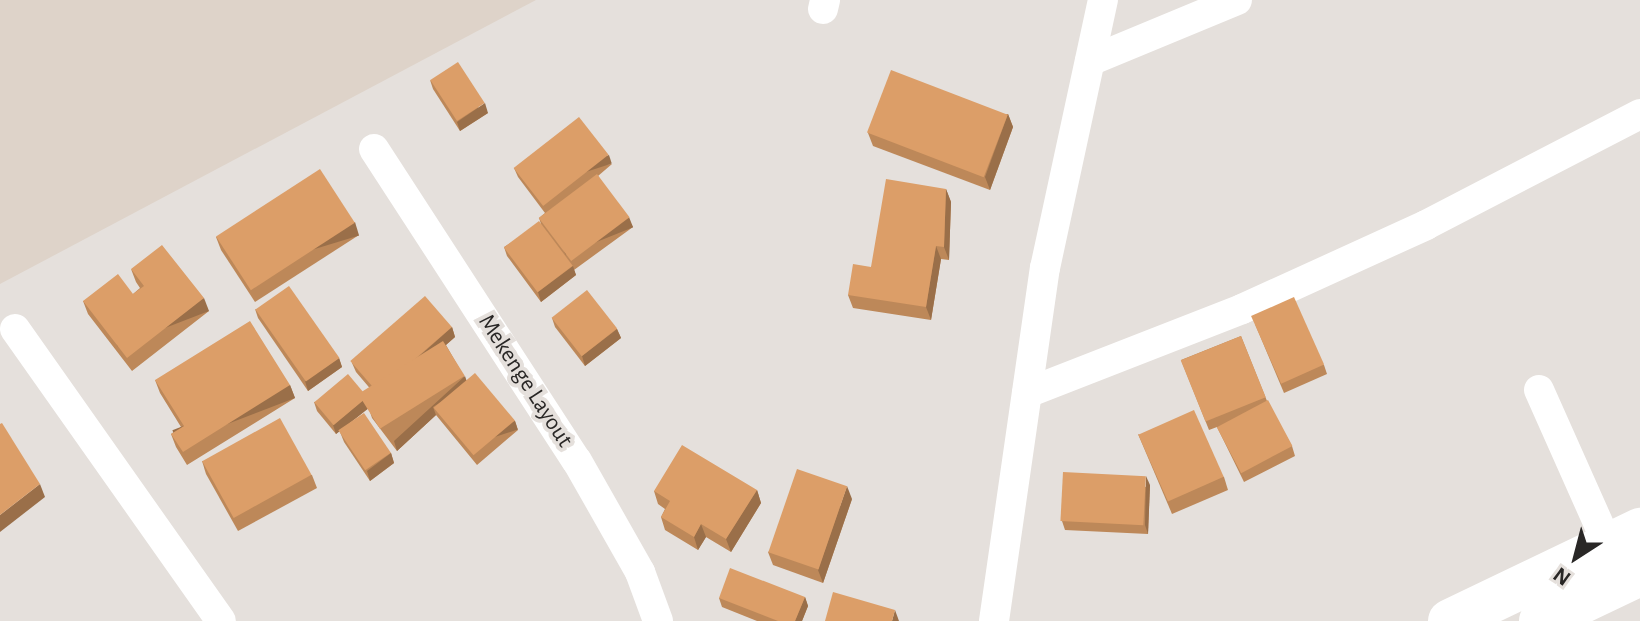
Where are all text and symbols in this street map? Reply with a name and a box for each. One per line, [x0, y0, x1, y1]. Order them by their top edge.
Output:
street label: Mekenge Layout [471, 309, 579, 453]
north arrow [1536, 517, 1616, 597]
text: N [1549, 563, 1575, 590]

